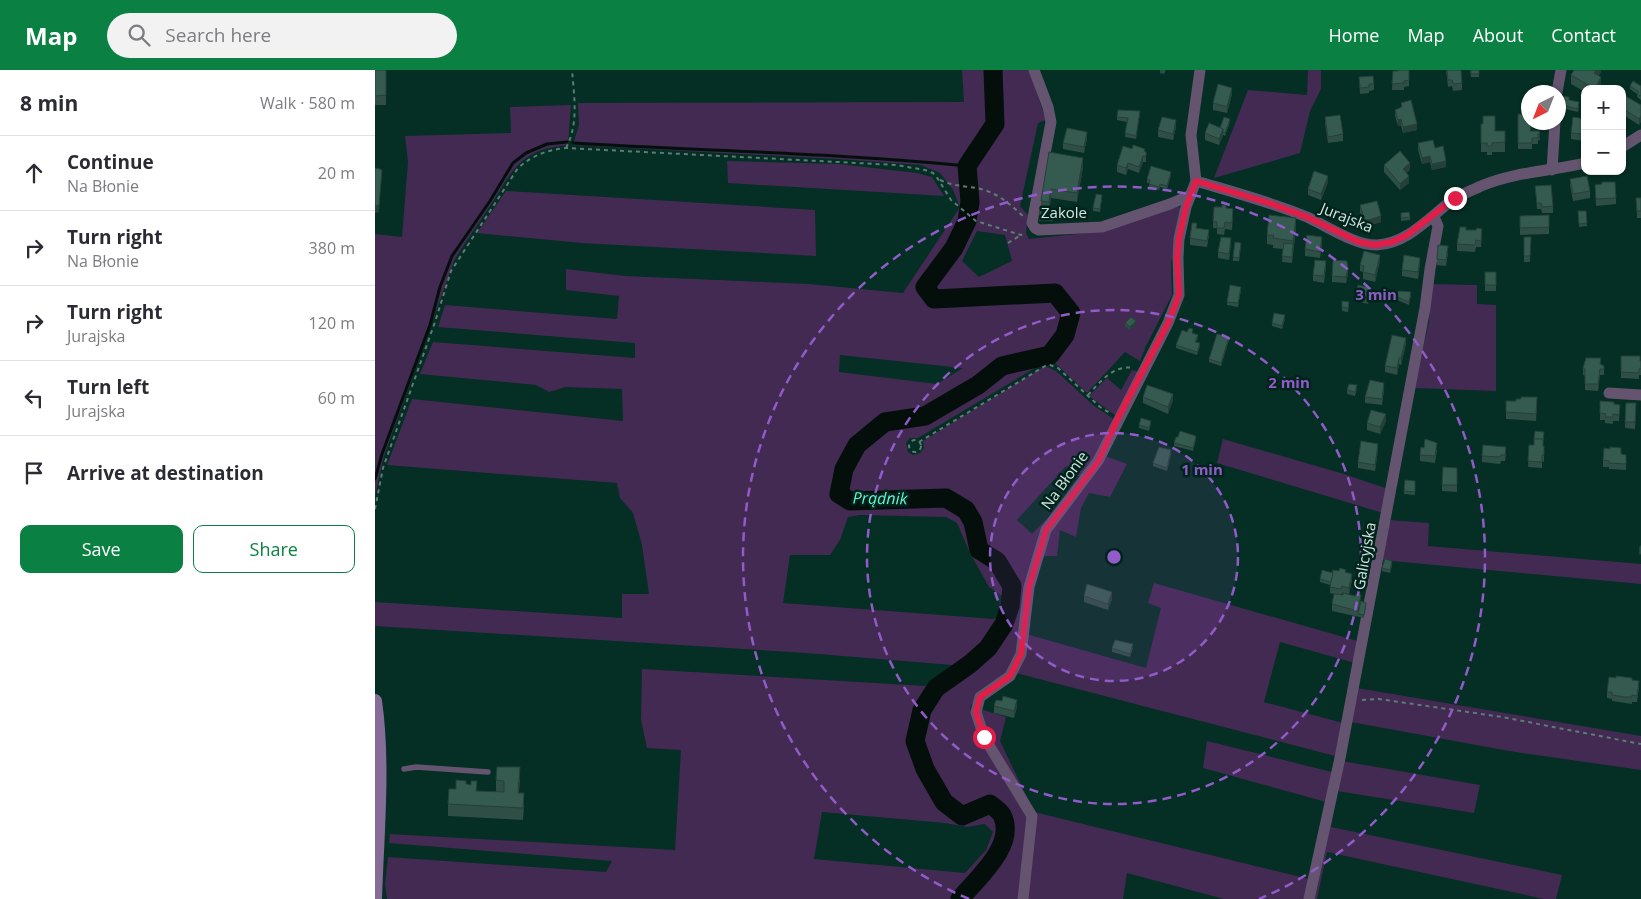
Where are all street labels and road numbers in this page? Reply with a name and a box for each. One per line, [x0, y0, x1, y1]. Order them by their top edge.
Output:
street label: Jurajska [1316, 197, 1376, 237]
street label: Zakole [1041, 202, 1087, 222]
street label: Na Błonie [1036, 447, 1092, 513]
street label: Galicyjska [1348, 520, 1380, 592]

